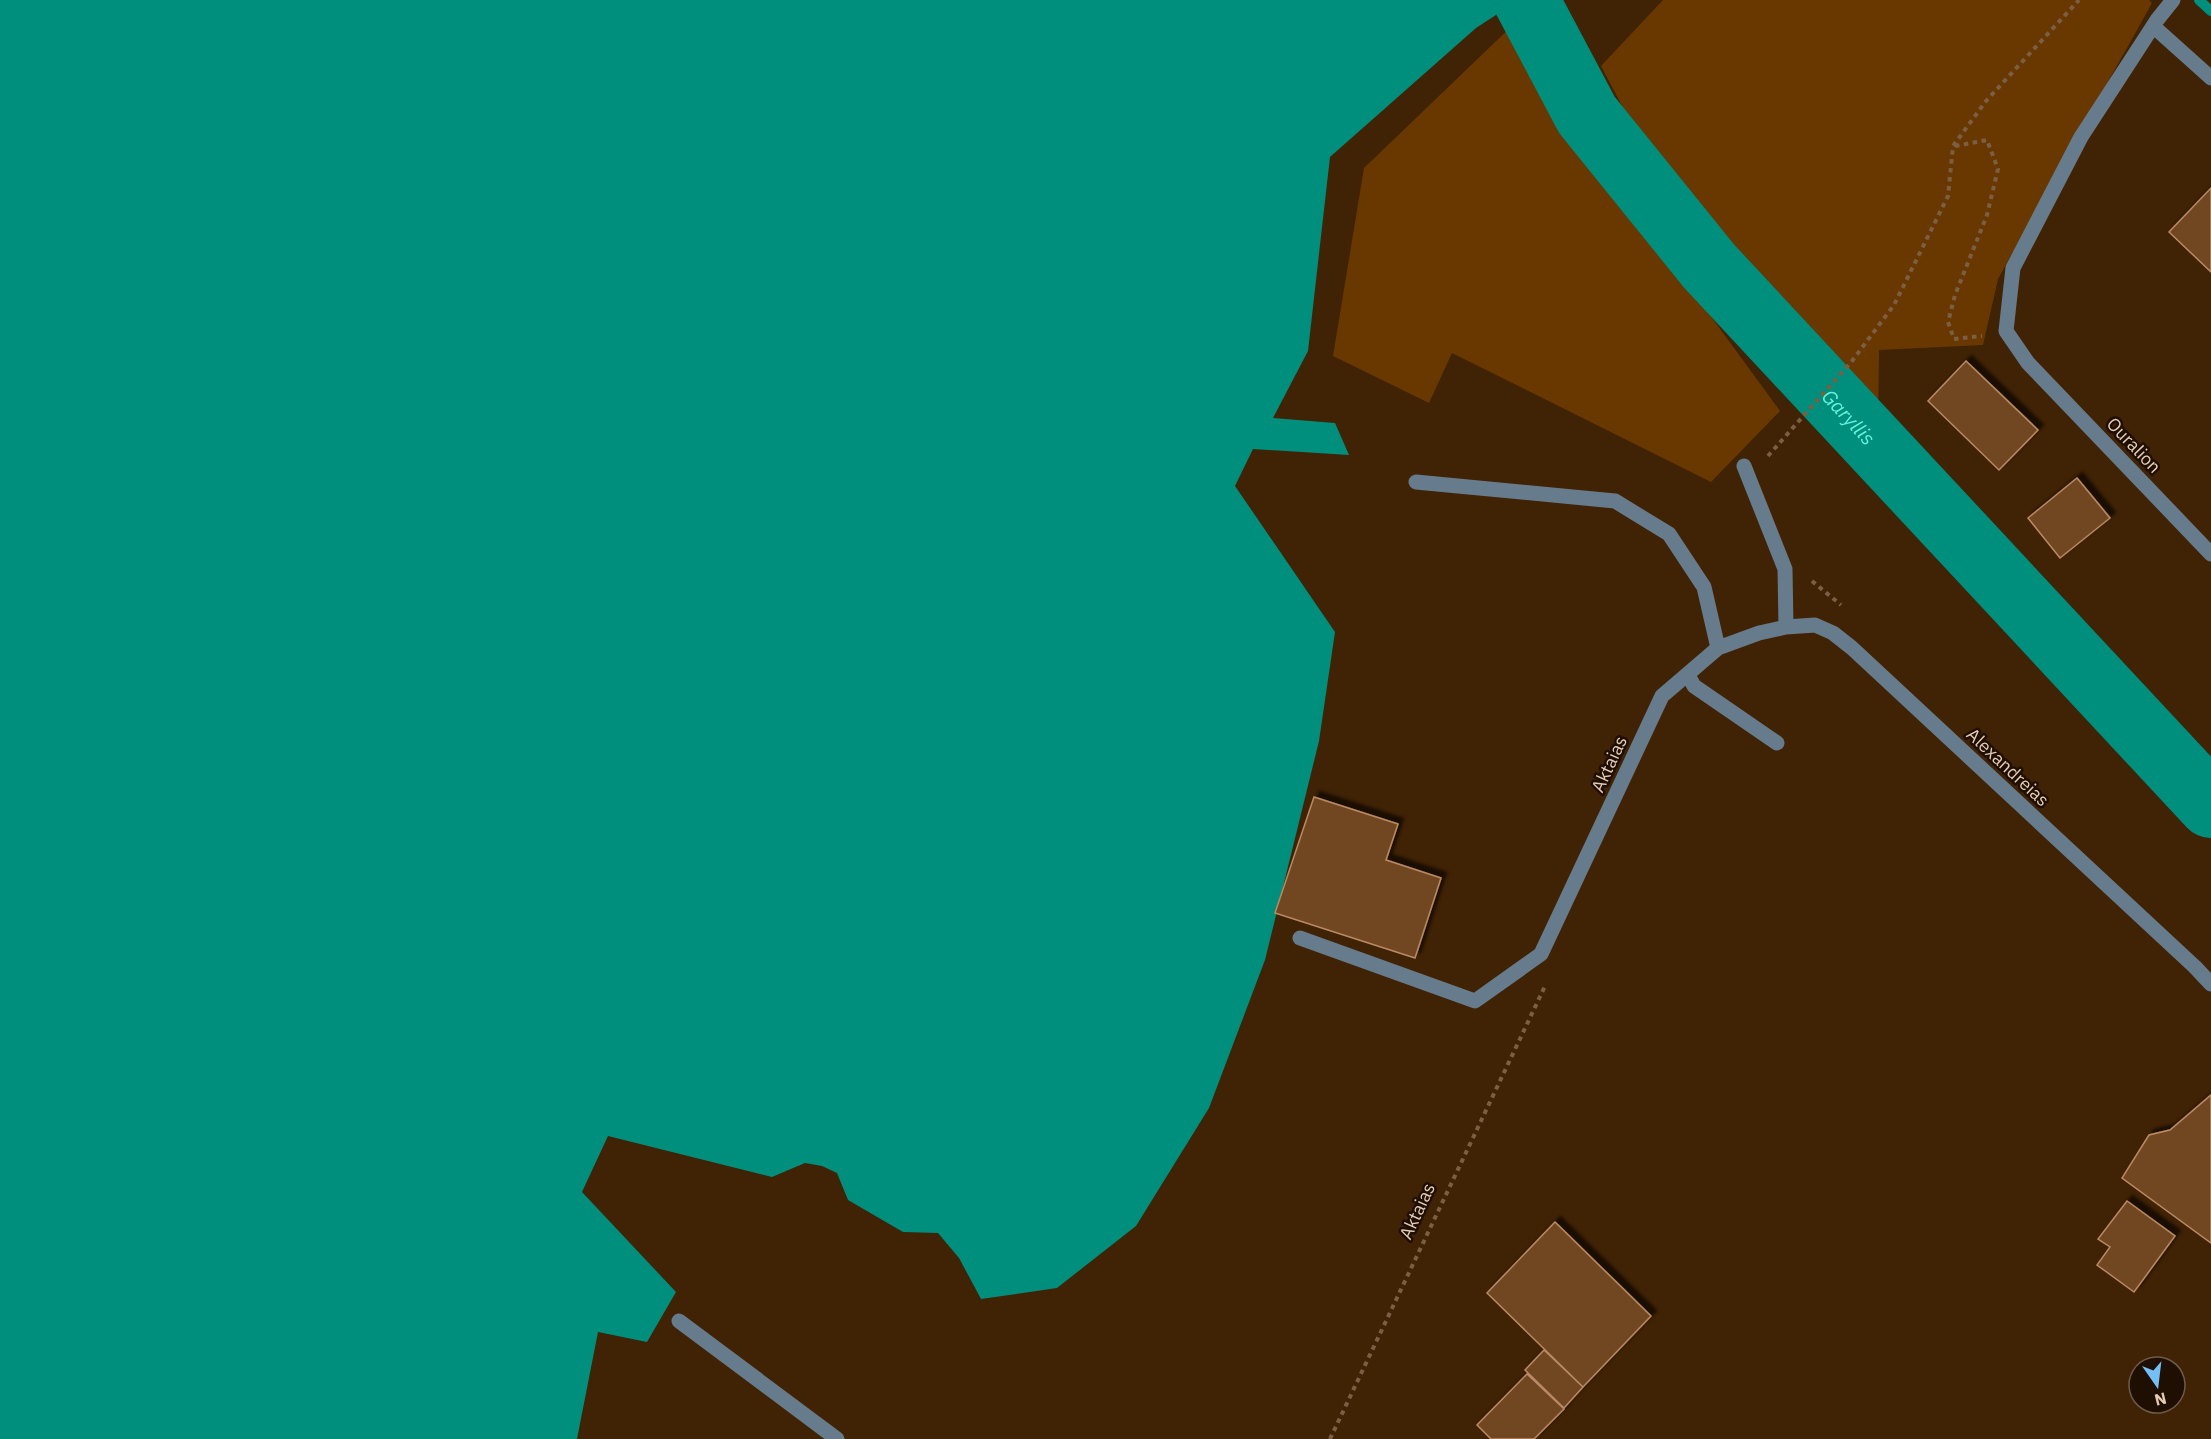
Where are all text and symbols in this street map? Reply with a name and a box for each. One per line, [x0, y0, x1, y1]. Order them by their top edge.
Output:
water label: Garyllis [1816, 383, 1882, 450]
street label: Ouralion [2102, 412, 2166, 478]
street label: Alexandreias [1962, 723, 2054, 811]
street label: Aktaias [1586, 732, 1632, 796]
street label: Aktaias [1394, 1179, 1440, 1243]
north arrow [2127, 1355, 2187, 1415]
text: N [2153, 1388, 2169, 1411]

